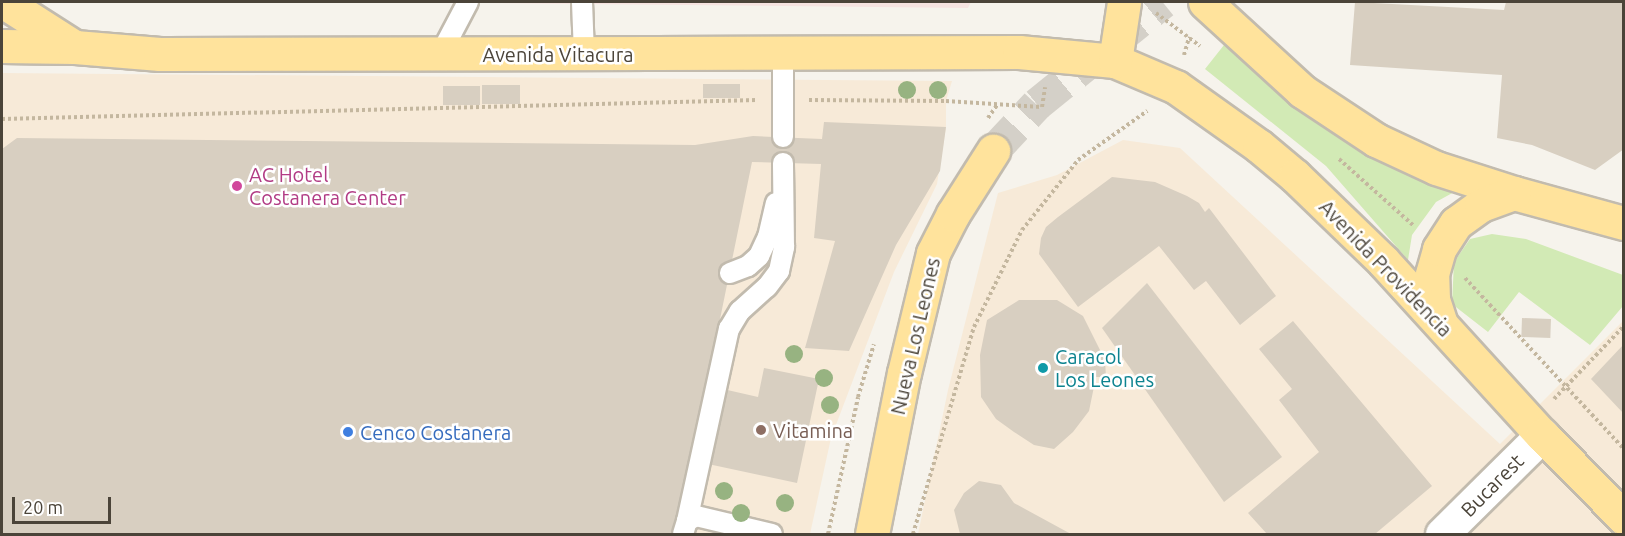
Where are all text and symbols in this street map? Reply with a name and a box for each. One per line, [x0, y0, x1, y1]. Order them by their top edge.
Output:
street label: Avenida Vitacura [482, 42, 634, 66]
place label: AC Hotel Costanera Center [249, 162, 406, 209]
marker: AC Hotel Costanera Center [230, 179, 244, 193]
street label: Avenida Providencia [1315, 195, 1457, 341]
street label: Nueva Los Leones [885, 255, 945, 417]
place label: Caracol Los Leones [1055, 344, 1154, 391]
marker: Caracol Los Leones [1036, 361, 1050, 375]
place label: Vitamina [773, 418, 853, 442]
place label: Cenco Costanera [360, 420, 511, 444]
marker: Vitamina [754, 423, 768, 437]
marker: Cenco Costanera [341, 425, 355, 439]
street label: Bucarest [1456, 449, 1528, 521]
scale bar [15, 485, 114, 523]
text: 20 m [23, 497, 63, 517]

